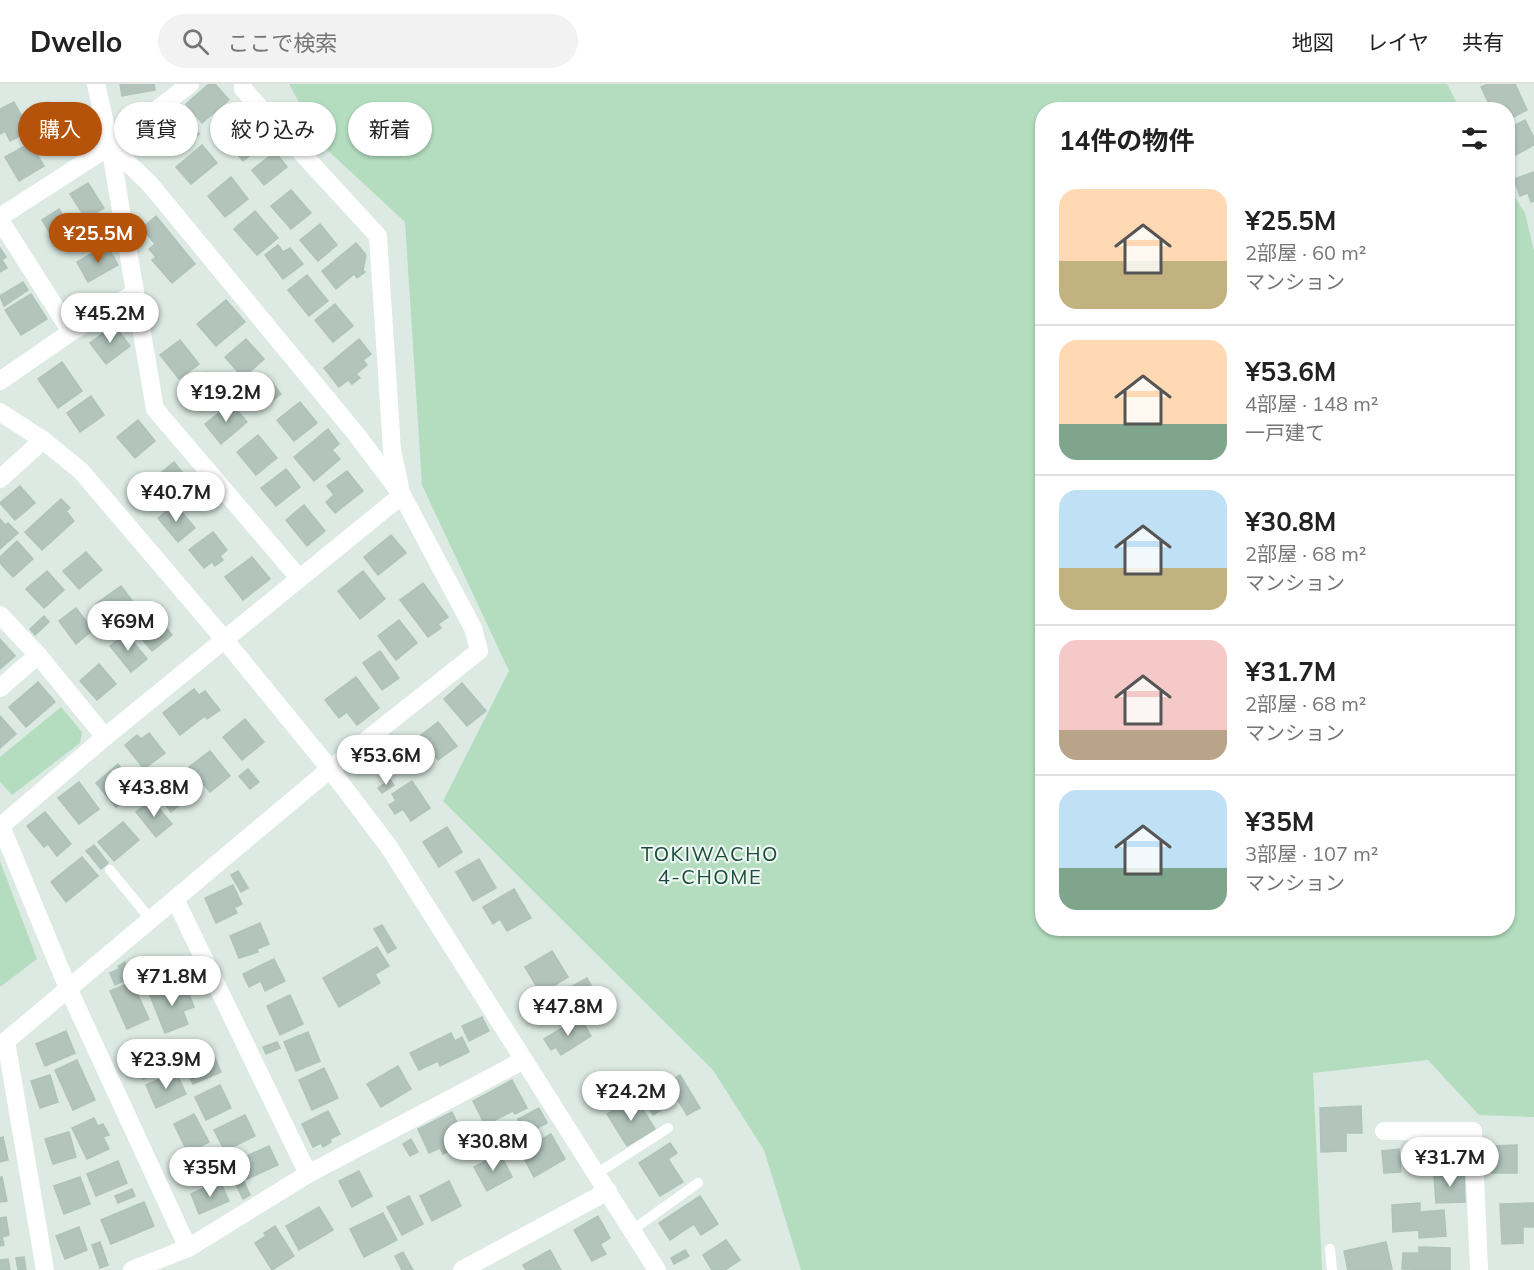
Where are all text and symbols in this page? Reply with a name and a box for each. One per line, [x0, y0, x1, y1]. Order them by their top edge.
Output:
search box [158, 14, 578, 68]
text: Dwello [30, 24, 122, 59]
icon: search [179, 25, 212, 58]
text: ここで検索 [227, 29, 337, 57]
text: 地図 [1292, 29, 1334, 55]
text: レイヤ [1367, 29, 1429, 55]
text: 共有 [1462, 29, 1504, 55]
chip: 購入 [18, 102, 102, 156]
chip: 賃貸 [114, 102, 198, 156]
chip: 絞り込み [210, 102, 336, 156]
chip: 新着 [348, 102, 432, 156]
icon: filters [1458, 122, 1491, 155]
text: 14件の物件 [1059, 124, 1194, 157]
text: ¥25.5M [1245, 204, 1336, 237]
pin: ¥25.5M [49, 213, 147, 264]
icon: home [1107, 213, 1179, 285]
text: ¥25.5M [63, 220, 133, 245]
text: 2部屋 · 60 m² [1245, 240, 1366, 265]
text: マンション [1245, 269, 1345, 294]
pin: ¥45.2M [61, 293, 159, 344]
text: ¥45.2M [75, 300, 145, 325]
text: ¥53.6M [1245, 355, 1336, 388]
icon: home [1107, 364, 1179, 436]
pin: ¥19.2M [177, 372, 275, 423]
text: ¥19.2M [191, 379, 261, 404]
text: 4部屋 · 148 m² [1245, 391, 1378, 416]
text: 一戸建て [1245, 420, 1325, 445]
pin: ¥40.7M [127, 472, 225, 523]
text: ¥40.7M [141, 479, 211, 504]
text: ¥30.8M [1245, 505, 1336, 538]
icon: home [1107, 514, 1179, 586]
text: 2部屋 · 68 m² [1245, 541, 1366, 566]
text: マンション [1245, 570, 1345, 595]
pin: ¥69M [92, 601, 164, 652]
text: ¥69M [101, 608, 155, 633]
text: ¥31.7M [1245, 655, 1336, 688]
icon: home [1107, 664, 1179, 736]
text: 2部屋 · 68 m² [1245, 691, 1366, 716]
text: マンション [1245, 720, 1345, 745]
pin: ¥53.6M [337, 735, 435, 786]
text: ¥53.6M [351, 742, 421, 767]
pin: ¥43.8M [105, 767, 203, 818]
text: ¥43.8M [119, 774, 189, 799]
text: ¥35M [1245, 805, 1314, 838]
icon: home [1107, 814, 1179, 886]
district label: TOKIWACHO 4-CHOME [641, 841, 779, 889]
text: 3部屋 · 107 m² [1245, 841, 1378, 866]
text: マンション [1245, 870, 1345, 895]
pin: ¥71.8M [123, 956, 221, 1007]
text: ¥71.8M [137, 963, 207, 988]
pin: ¥47.8M [519, 986, 617, 1037]
text: ¥47.8M [533, 993, 603, 1018]
pin: ¥23.9M [117, 1039, 215, 1090]
text: ¥23.9M [131, 1046, 201, 1071]
pin: ¥24.2M [582, 1071, 680, 1122]
text: ¥24.2M [596, 1078, 666, 1103]
pin: ¥30.8M [444, 1121, 542, 1172]
text: ¥30.8M [458, 1128, 528, 1153]
pin: ¥31.7M [1401, 1137, 1499, 1188]
text: ¥31.7M [1415, 1144, 1485, 1169]
pin: ¥35M [174, 1147, 246, 1198]
text: ¥35M [183, 1154, 237, 1179]

